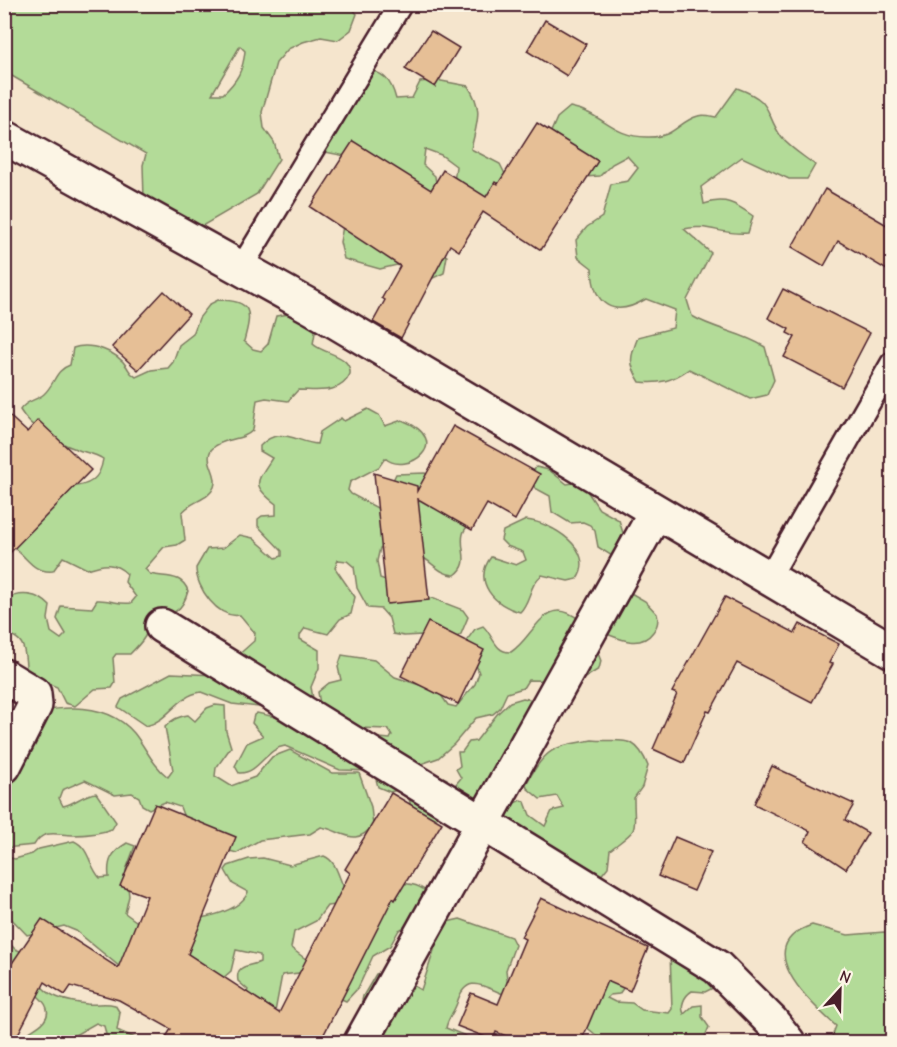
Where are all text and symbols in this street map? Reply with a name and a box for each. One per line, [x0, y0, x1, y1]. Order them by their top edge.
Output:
north arrow [810, 960, 870, 1020]
text: N [837, 967, 853, 987]

